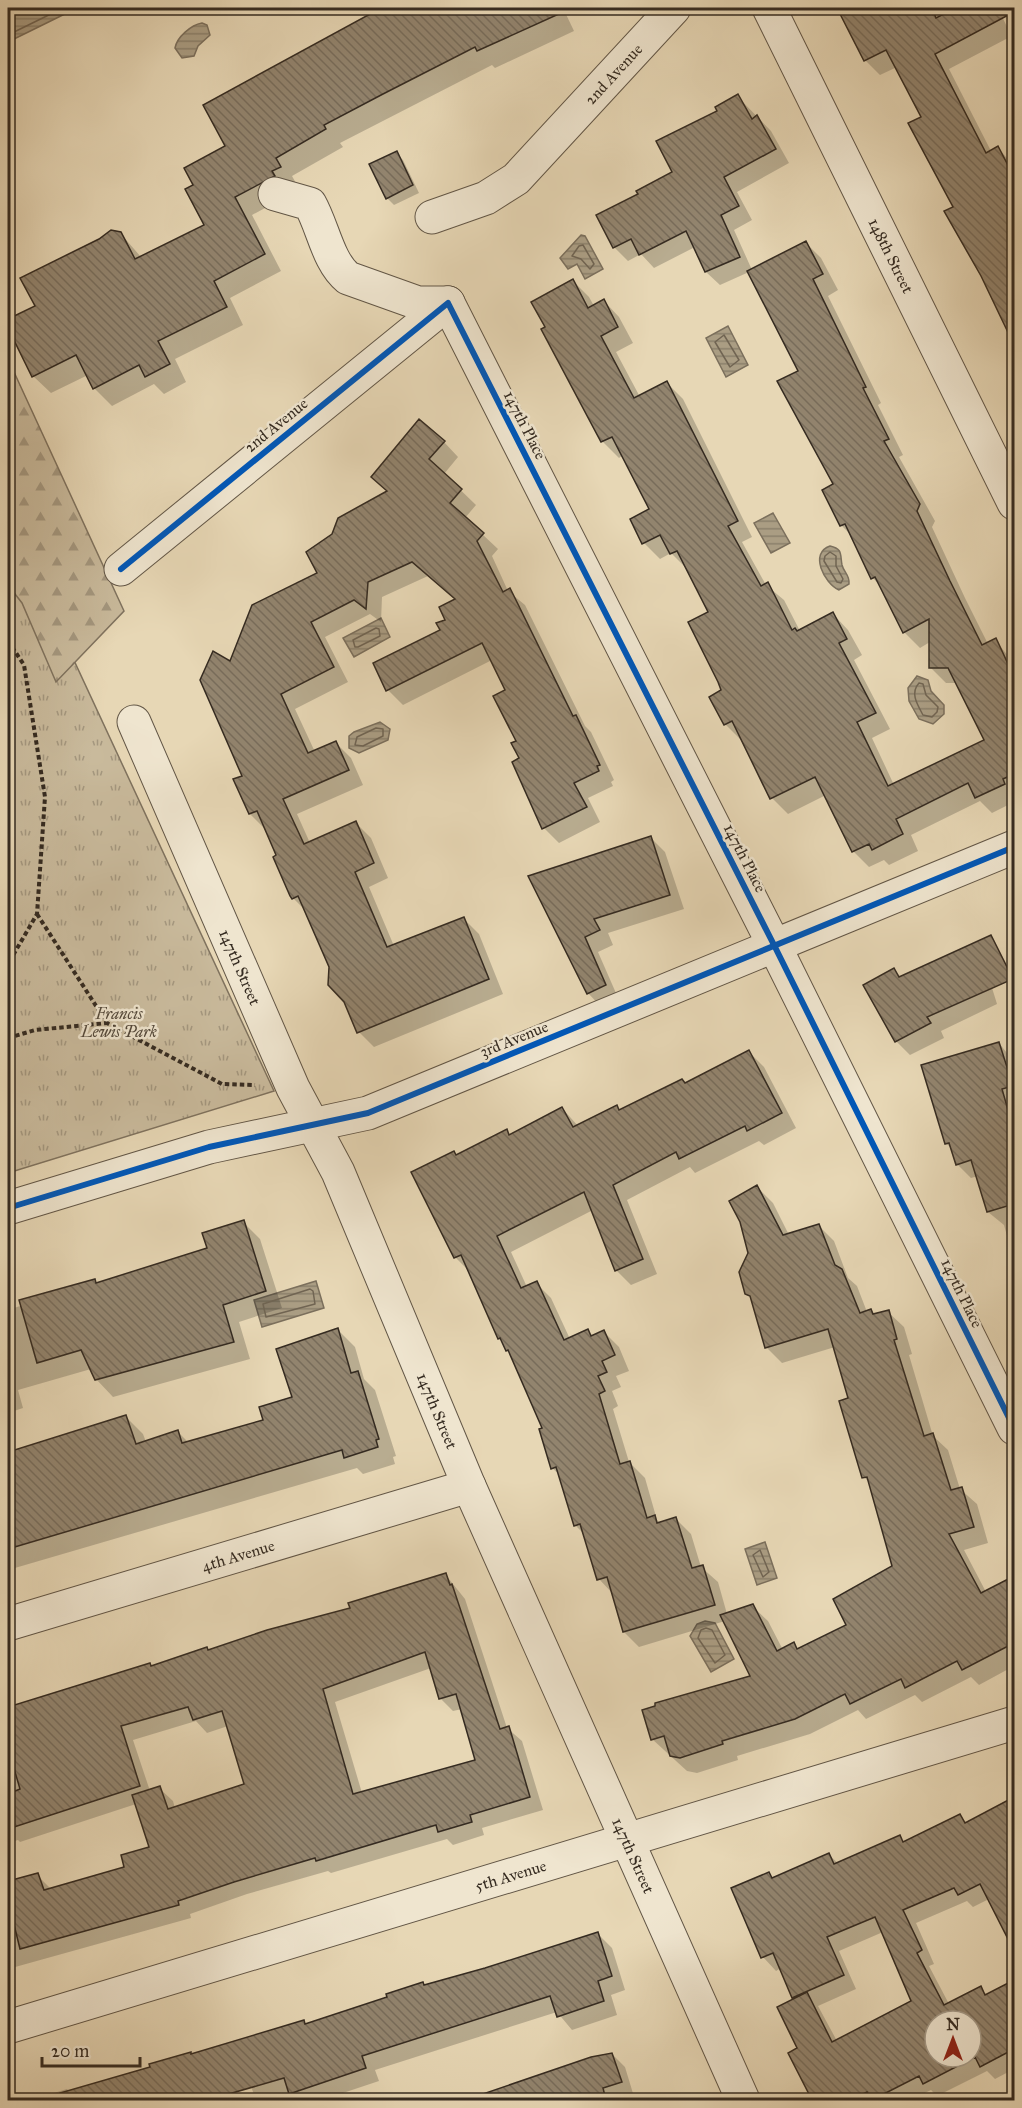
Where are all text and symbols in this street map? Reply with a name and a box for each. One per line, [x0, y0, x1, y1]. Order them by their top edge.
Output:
street label: 2nd Avenue [580, 39, 646, 108]
street label: 148th Street [865, 215, 918, 296]
street label: 147th Place [500, 387, 551, 463]
street label: 2nd Avenue [240, 393, 312, 456]
street label: 147th Place [720, 820, 771, 896]
street label: 147th Street [216, 926, 265, 1008]
park label: Francis Lewis Park [80, 1004, 157, 1041]
street label: 3rd Avenue [477, 1017, 551, 1061]
street label: 147th Place [937, 1255, 987, 1331]
street label: 147th Street [413, 1370, 462, 1452]
street label: 4th Avenue [199, 1535, 277, 1575]
street label: 147th Street [609, 1815, 659, 1896]
street label: 5th Avenue [473, 1855, 549, 1895]
north arrow [923, 2009, 983, 2069]
text: N [946, 2015, 960, 2034]
scale bar [42, 2030, 140, 2068]
text: 20 m [51, 2040, 89, 2062]

